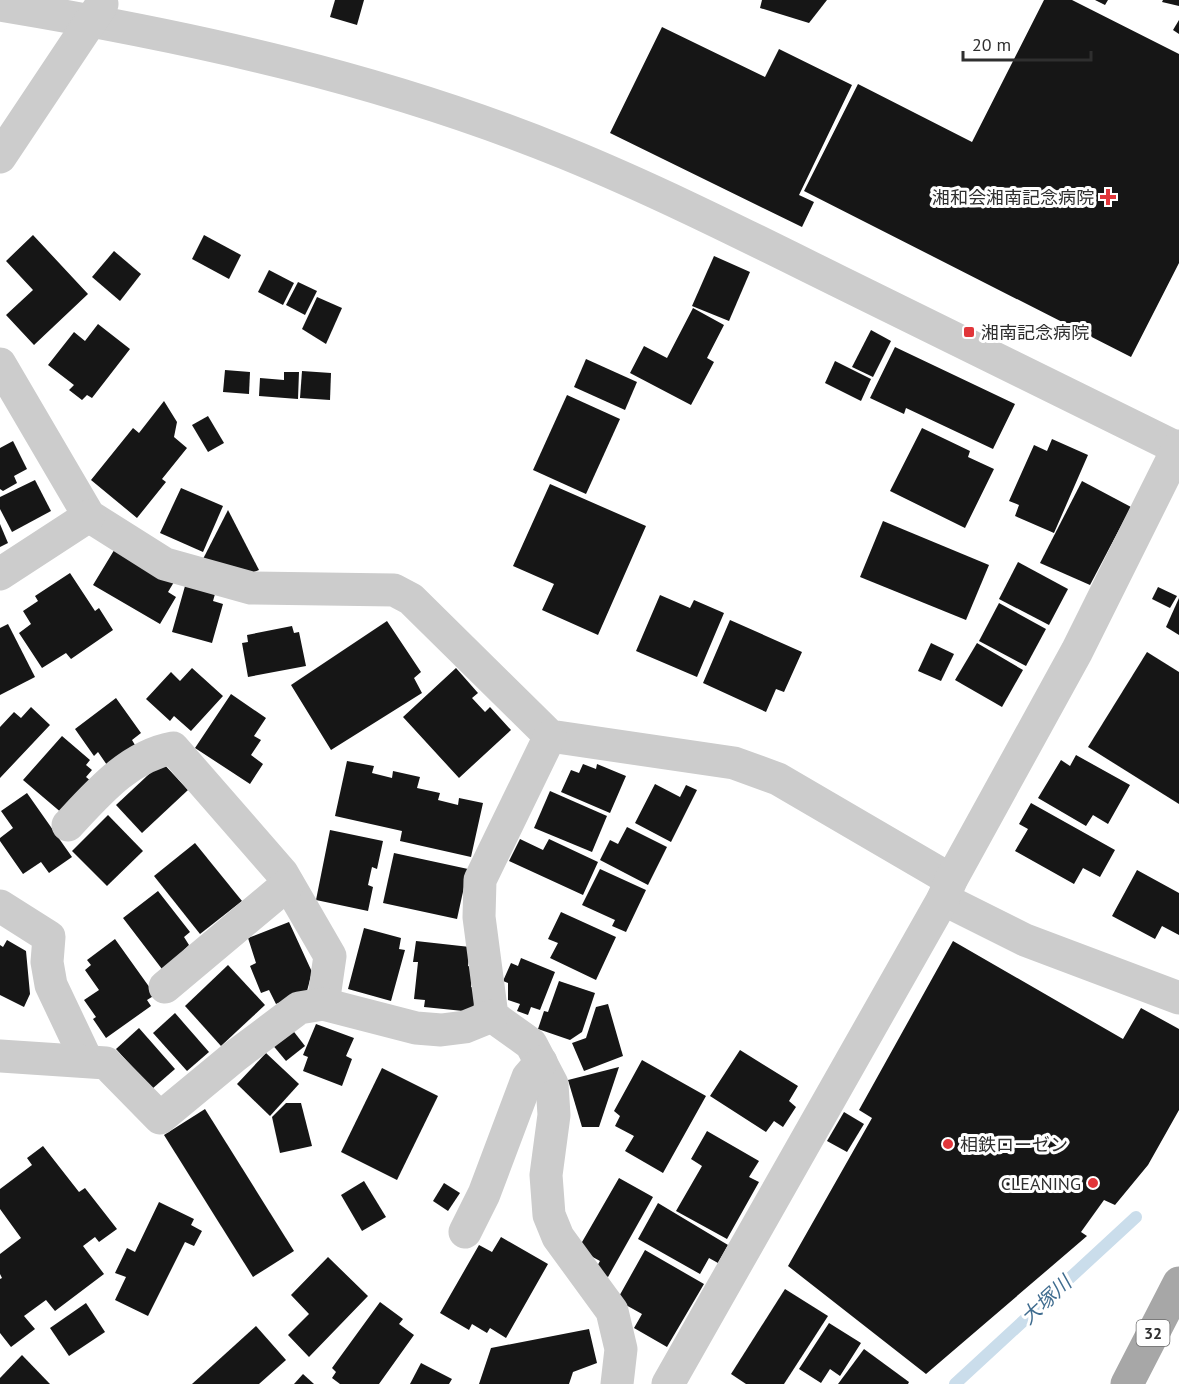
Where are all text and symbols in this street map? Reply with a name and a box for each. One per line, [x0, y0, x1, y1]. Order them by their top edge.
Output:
scale bar [963, 24, 1090, 62]
text: 20 m [972, 33, 1011, 56]
place label: 湘和会湘南記念病院 [932, 186, 1094, 209]
marker: 湘和会湘南記念病院 [1099, 188, 1117, 206]
place label: 湘南記念病院 [981, 321, 1089, 344]
marker: 湘南記念病院 [962, 325, 976, 339]
place label: 相鉄ローゼン [960, 1133, 1068, 1156]
marker: 相鉄ローゼン [941, 1137, 955, 1151]
place label: CLEANING [1001, 1172, 1081, 1195]
marker: CLEANING [1086, 1176, 1100, 1190]
water label: 大塚川 [1015, 1269, 1078, 1330]
road number: 32 [1136, 1320, 1170, 1346]

